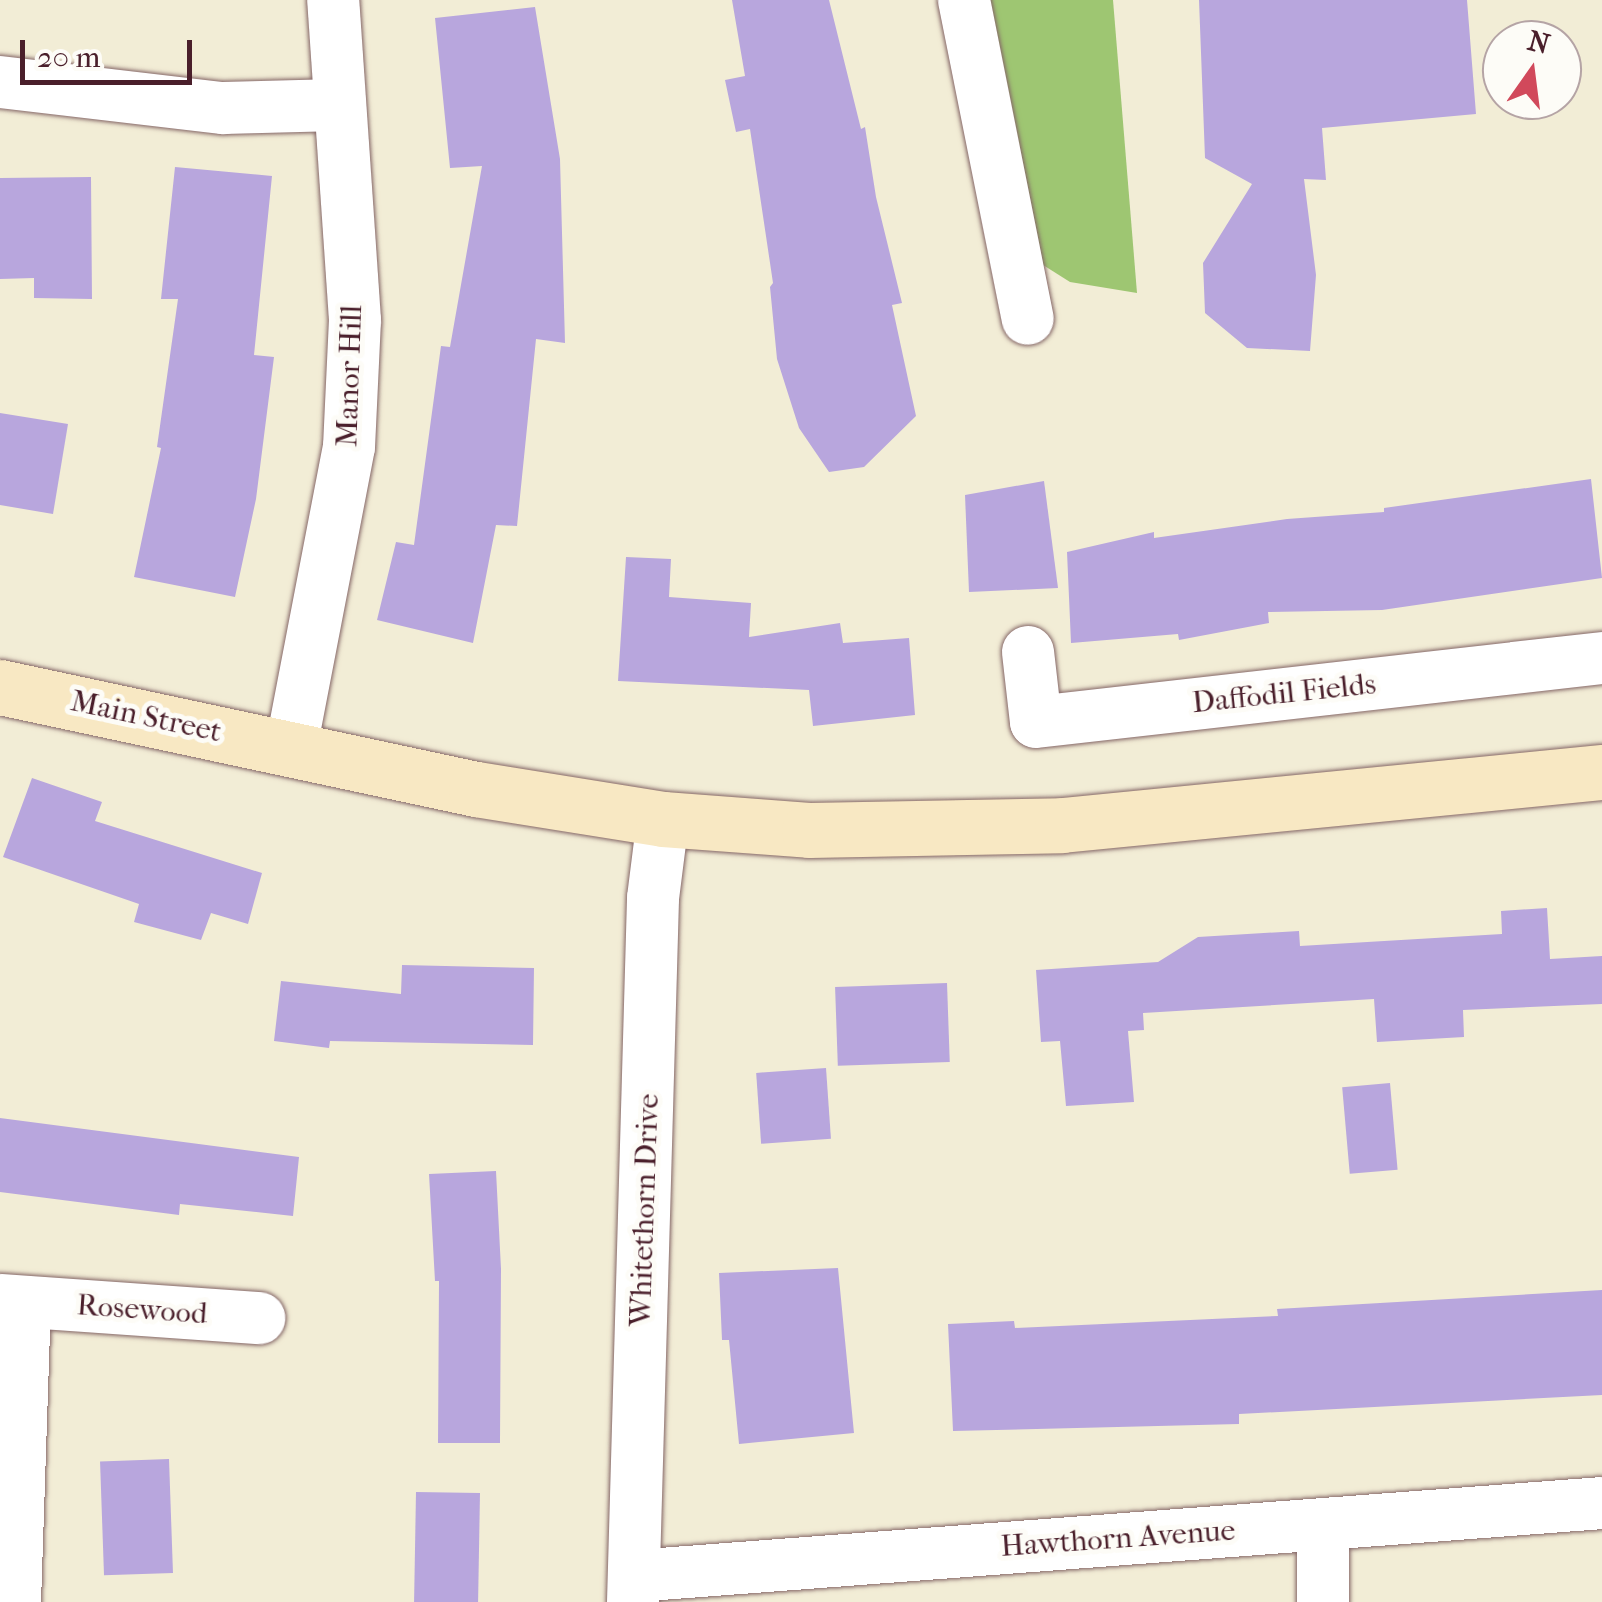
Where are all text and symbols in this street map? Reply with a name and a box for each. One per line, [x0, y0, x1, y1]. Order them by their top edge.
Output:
scale bar [25, 20, 198, 82]
north arrow [1482, 20, 1582, 120]
text: N [1525, 24, 1553, 61]
text: 20 m [37, 40, 100, 75]
street label: Manor Hill [330, 304, 370, 448]
street label: Daffodil Fields [1190, 666, 1378, 722]
street label: Main Street [67, 683, 225, 751]
street label: Whitethorn Drive [623, 1093, 667, 1327]
street label: Rosewood [76, 1287, 208, 1333]
street label: Hawthorn Avenue [999, 1513, 1237, 1565]

